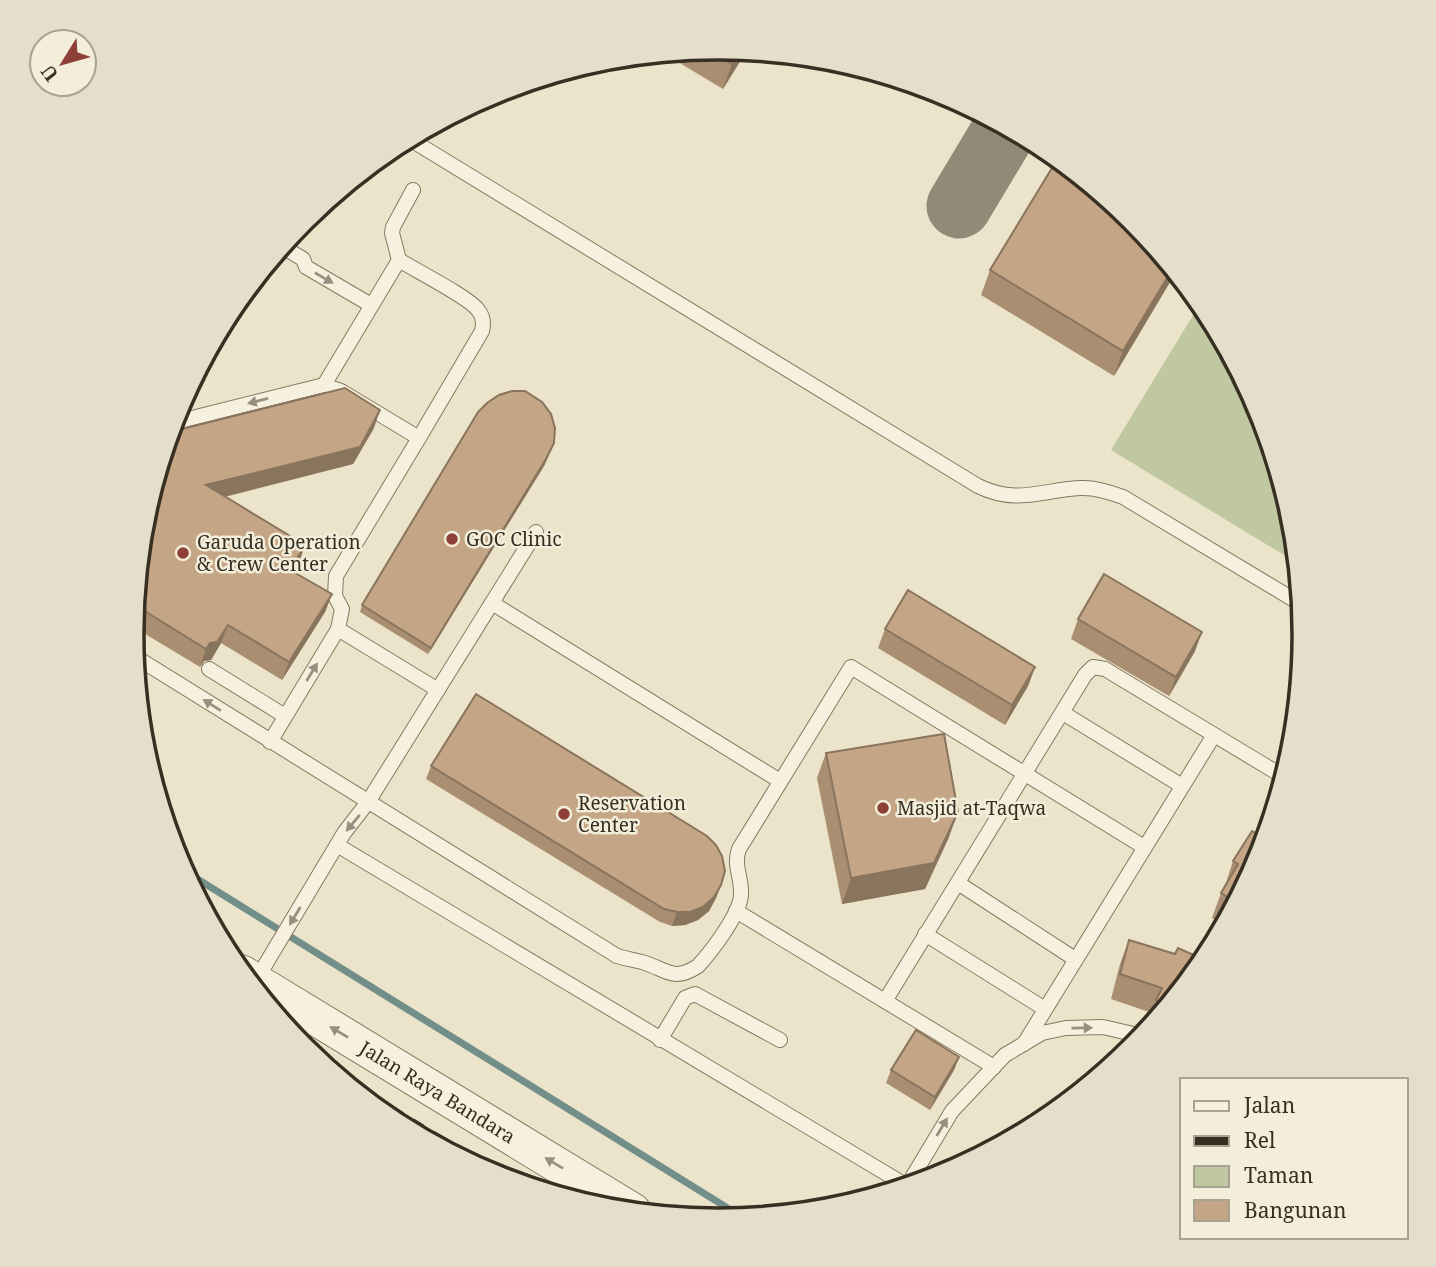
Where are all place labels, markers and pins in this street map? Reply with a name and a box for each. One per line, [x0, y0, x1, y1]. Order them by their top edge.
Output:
place label: GOC Clinic [466, 526, 562, 552]
place label: Garuda Operation & Crew Center [197, 529, 361, 577]
marker: GOC Clinic [444, 531, 460, 547]
marker: Garuda Operation & Crew Center [175, 545, 191, 561]
place label: Reservation Center [578, 790, 686, 838]
place label: Masjid at-Taqwa [897, 795, 1046, 821]
marker: Masjid at-Taqwa [875, 800, 891, 816]
marker: Reservation Center [556, 806, 572, 822]

